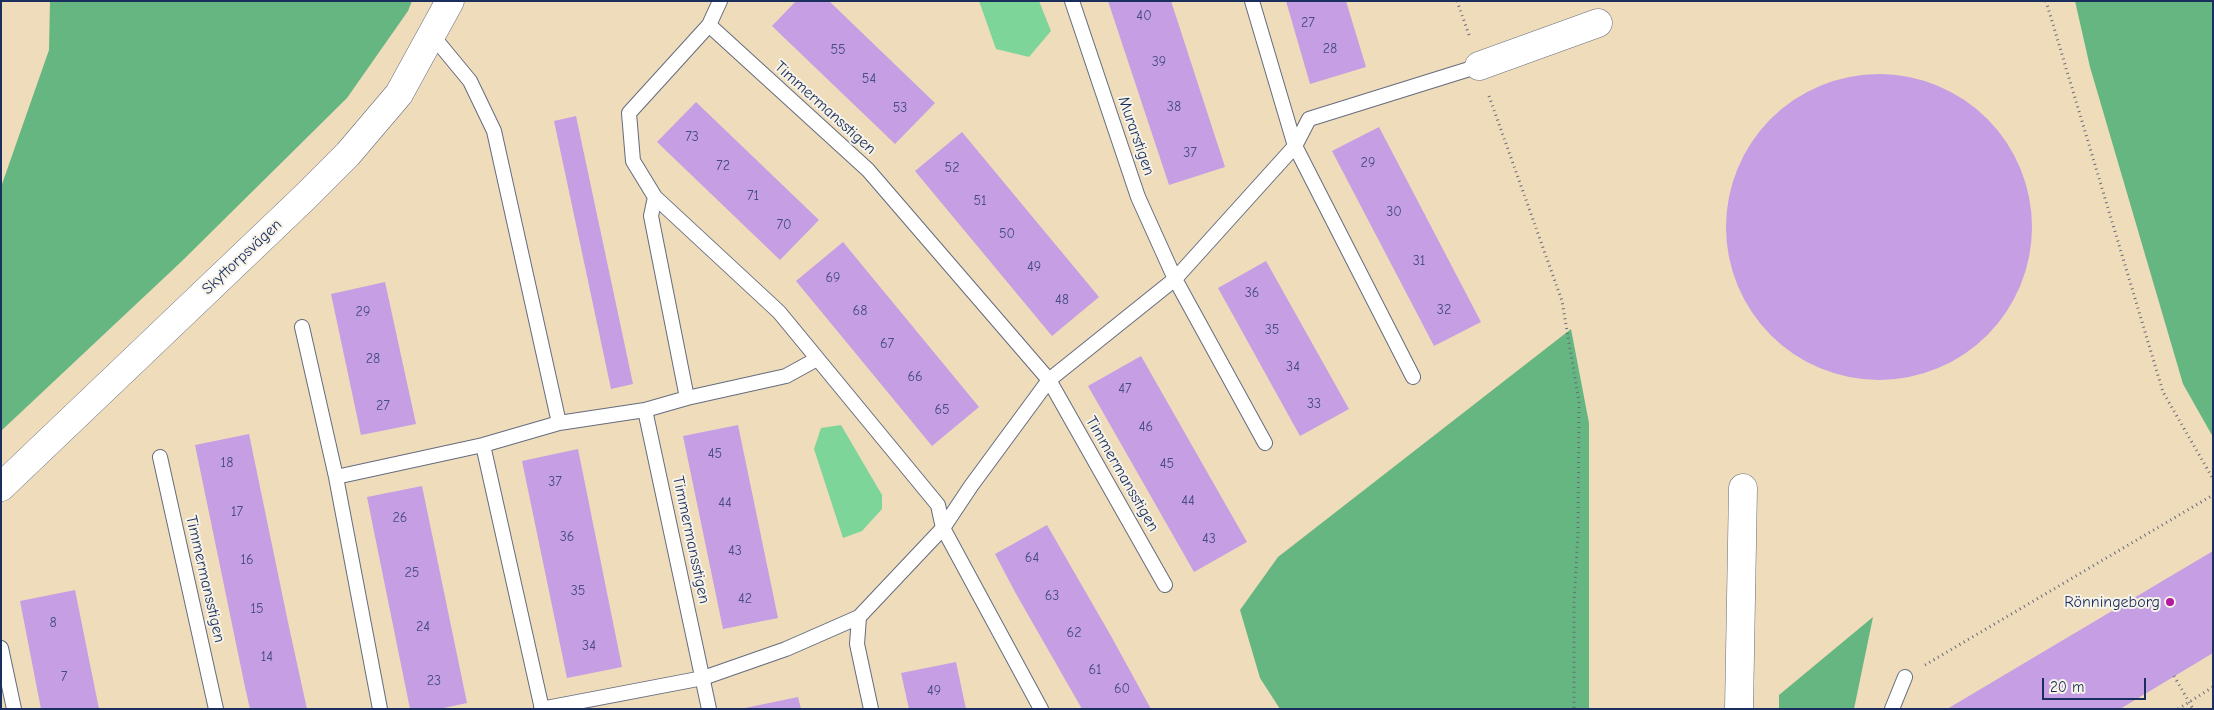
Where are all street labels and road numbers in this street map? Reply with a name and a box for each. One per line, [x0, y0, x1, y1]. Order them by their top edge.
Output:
street label: Timmermansstigen [770, 57, 880, 159]
street label: Murarstigen [1114, 94, 1158, 178]
street label: Skyttorpsvägen [198, 215, 286, 299]
street label: Timmermansstigen [1081, 413, 1163, 535]
street label: Timmermansstigen [668, 474, 714, 606]
street label: Timmermansstigen [181, 513, 229, 645]

